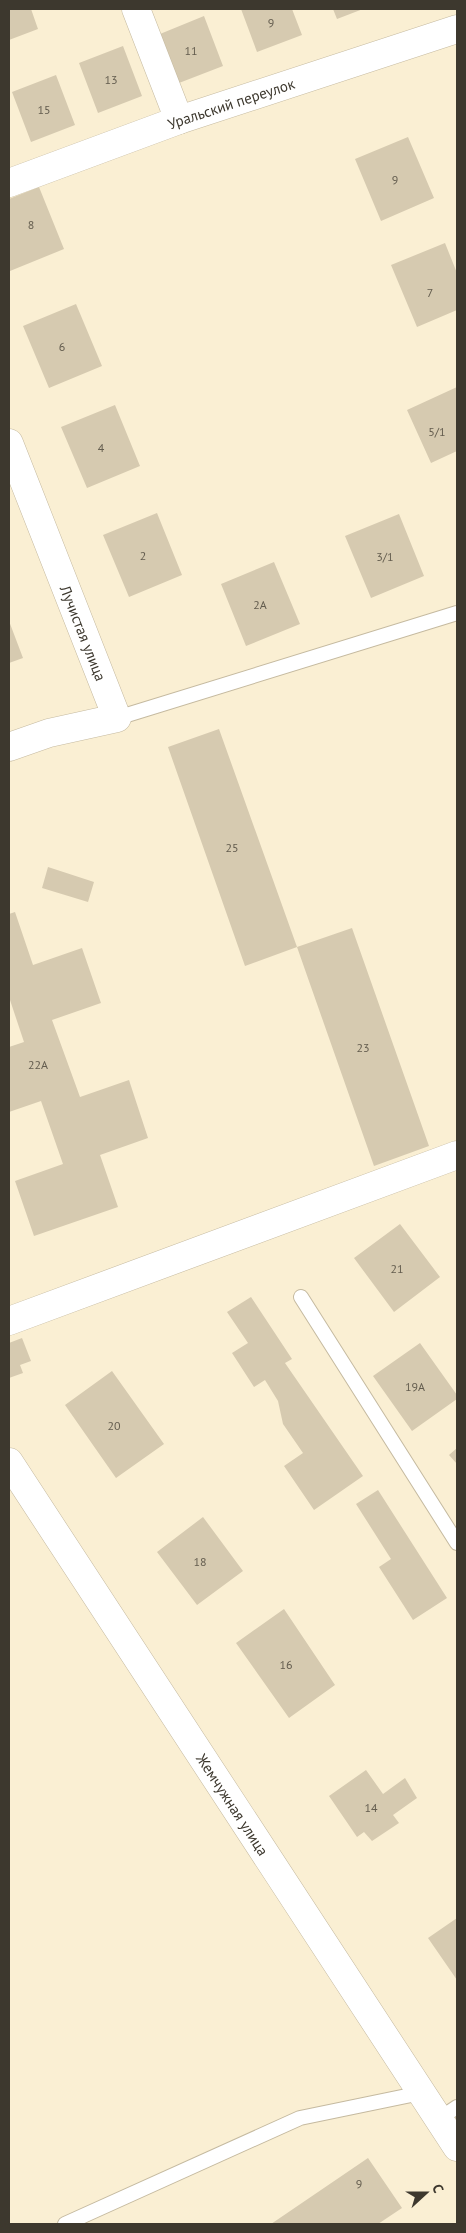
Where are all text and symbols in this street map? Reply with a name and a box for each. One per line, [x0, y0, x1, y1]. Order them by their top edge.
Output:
house number: 9 [268, 15, 274, 30]
house number: 11 [184, 43, 198, 58]
house number: 13 [104, 72, 118, 87]
street label: Уральский переулок [165, 73, 298, 133]
house number: 15 [37, 102, 51, 117]
house number: 9 [392, 172, 398, 187]
house number: 8 [28, 217, 34, 232]
house number: 7 [427, 285, 433, 300]
house number: 6 [59, 339, 65, 354]
house number: 5/1 [428, 424, 446, 439]
house number: 4 [98, 440, 105, 455]
house number: 2 [140, 548, 146, 563]
house number: 3/1 [376, 549, 394, 564]
street label: Лучистая улица [56, 581, 111, 683]
house number: 2А [253, 597, 267, 612]
house number: 25 [225, 840, 239, 855]
house number: 23 [356, 1040, 370, 1055]
house number: 22А [28, 1057, 48, 1072]
house number: 21 [390, 1261, 404, 1276]
house number: 19А [405, 1379, 425, 1394]
house number: 20 [107, 1418, 121, 1433]
house number: 18 [193, 1554, 207, 1569]
house number: 16 [279, 1657, 293, 1672]
street label: Жемчужная улица [192, 1749, 273, 1859]
house number: 14 [364, 1800, 378, 1815]
north arrow [401, 2168, 451, 2218]
house number: 9 [356, 2176, 362, 2191]
text: С [428, 2181, 448, 2195]

